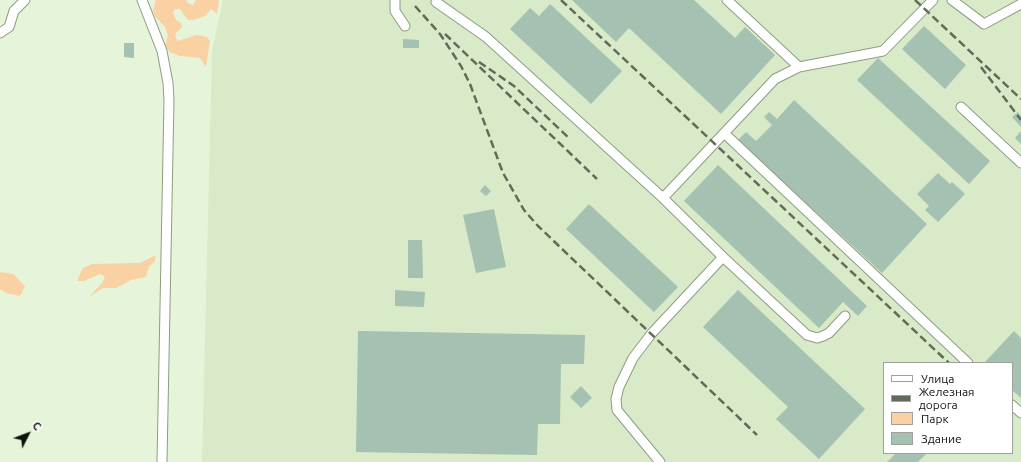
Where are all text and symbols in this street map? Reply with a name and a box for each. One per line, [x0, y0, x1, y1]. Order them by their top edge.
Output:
legend [883, 362, 1013, 454]
text: Улица [921, 372, 954, 385]
text: Железная дорога [919, 385, 975, 411]
text: Парк [921, 412, 949, 425]
north arrow [8, 414, 48, 454]
text: С [30, 419, 44, 433]
text: Здание [921, 432, 962, 445]

